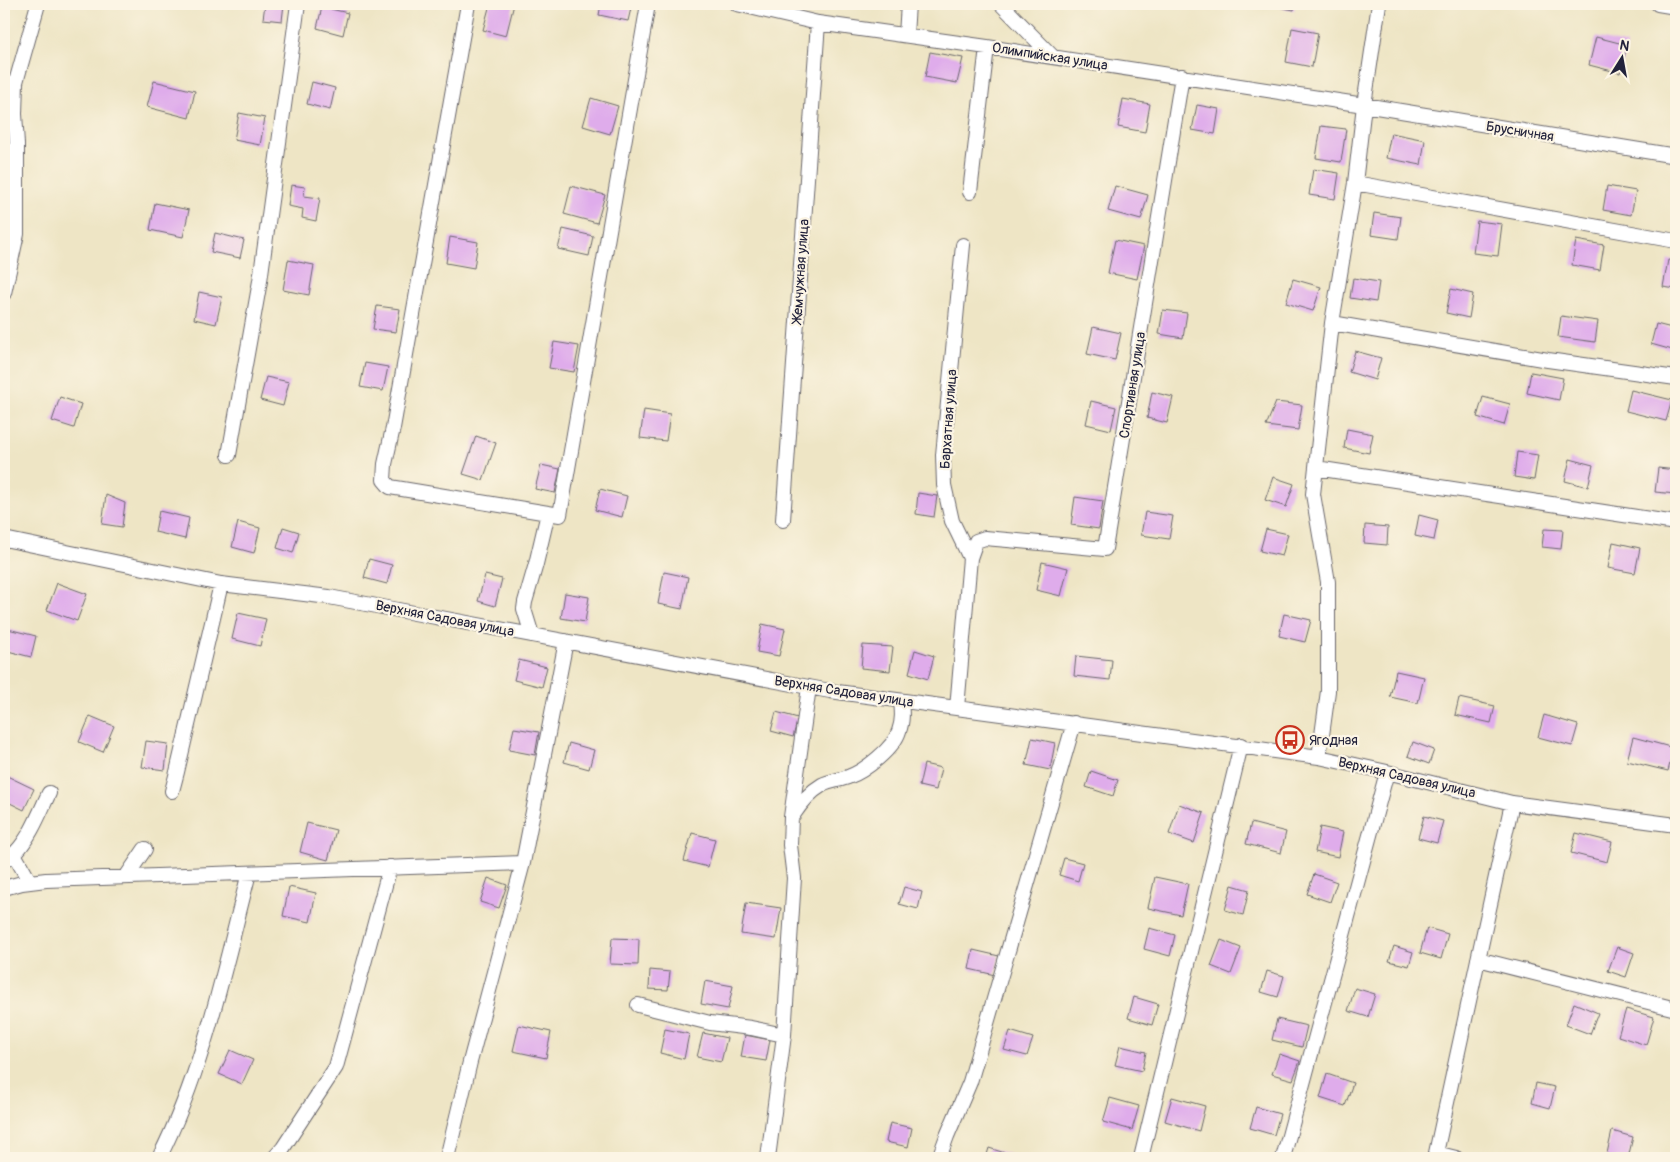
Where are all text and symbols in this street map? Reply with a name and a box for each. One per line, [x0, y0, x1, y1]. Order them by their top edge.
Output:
north arrow [1598, 32, 1648, 82]
text: N [1618, 36, 1631, 55]
street label: Олимпийская улица [991, 39, 1109, 74]
street label: Брусничная [1485, 118, 1555, 145]
street label: Жемчужная улица [788, 218, 813, 326]
street label: Спортивная улица [1116, 330, 1149, 440]
street label: Бархатная улица [937, 369, 960, 470]
street label: Верхняя Садовая улица [374, 597, 516, 640]
street label: Верхняя Садовая улица [773, 672, 915, 711]
bus stop icon: Ягодная [1275, 725, 1305, 755]
place label: Ягодная [1309, 732, 1358, 749]
street label: Верхняя Садовая улица [1336, 753, 1477, 802]

